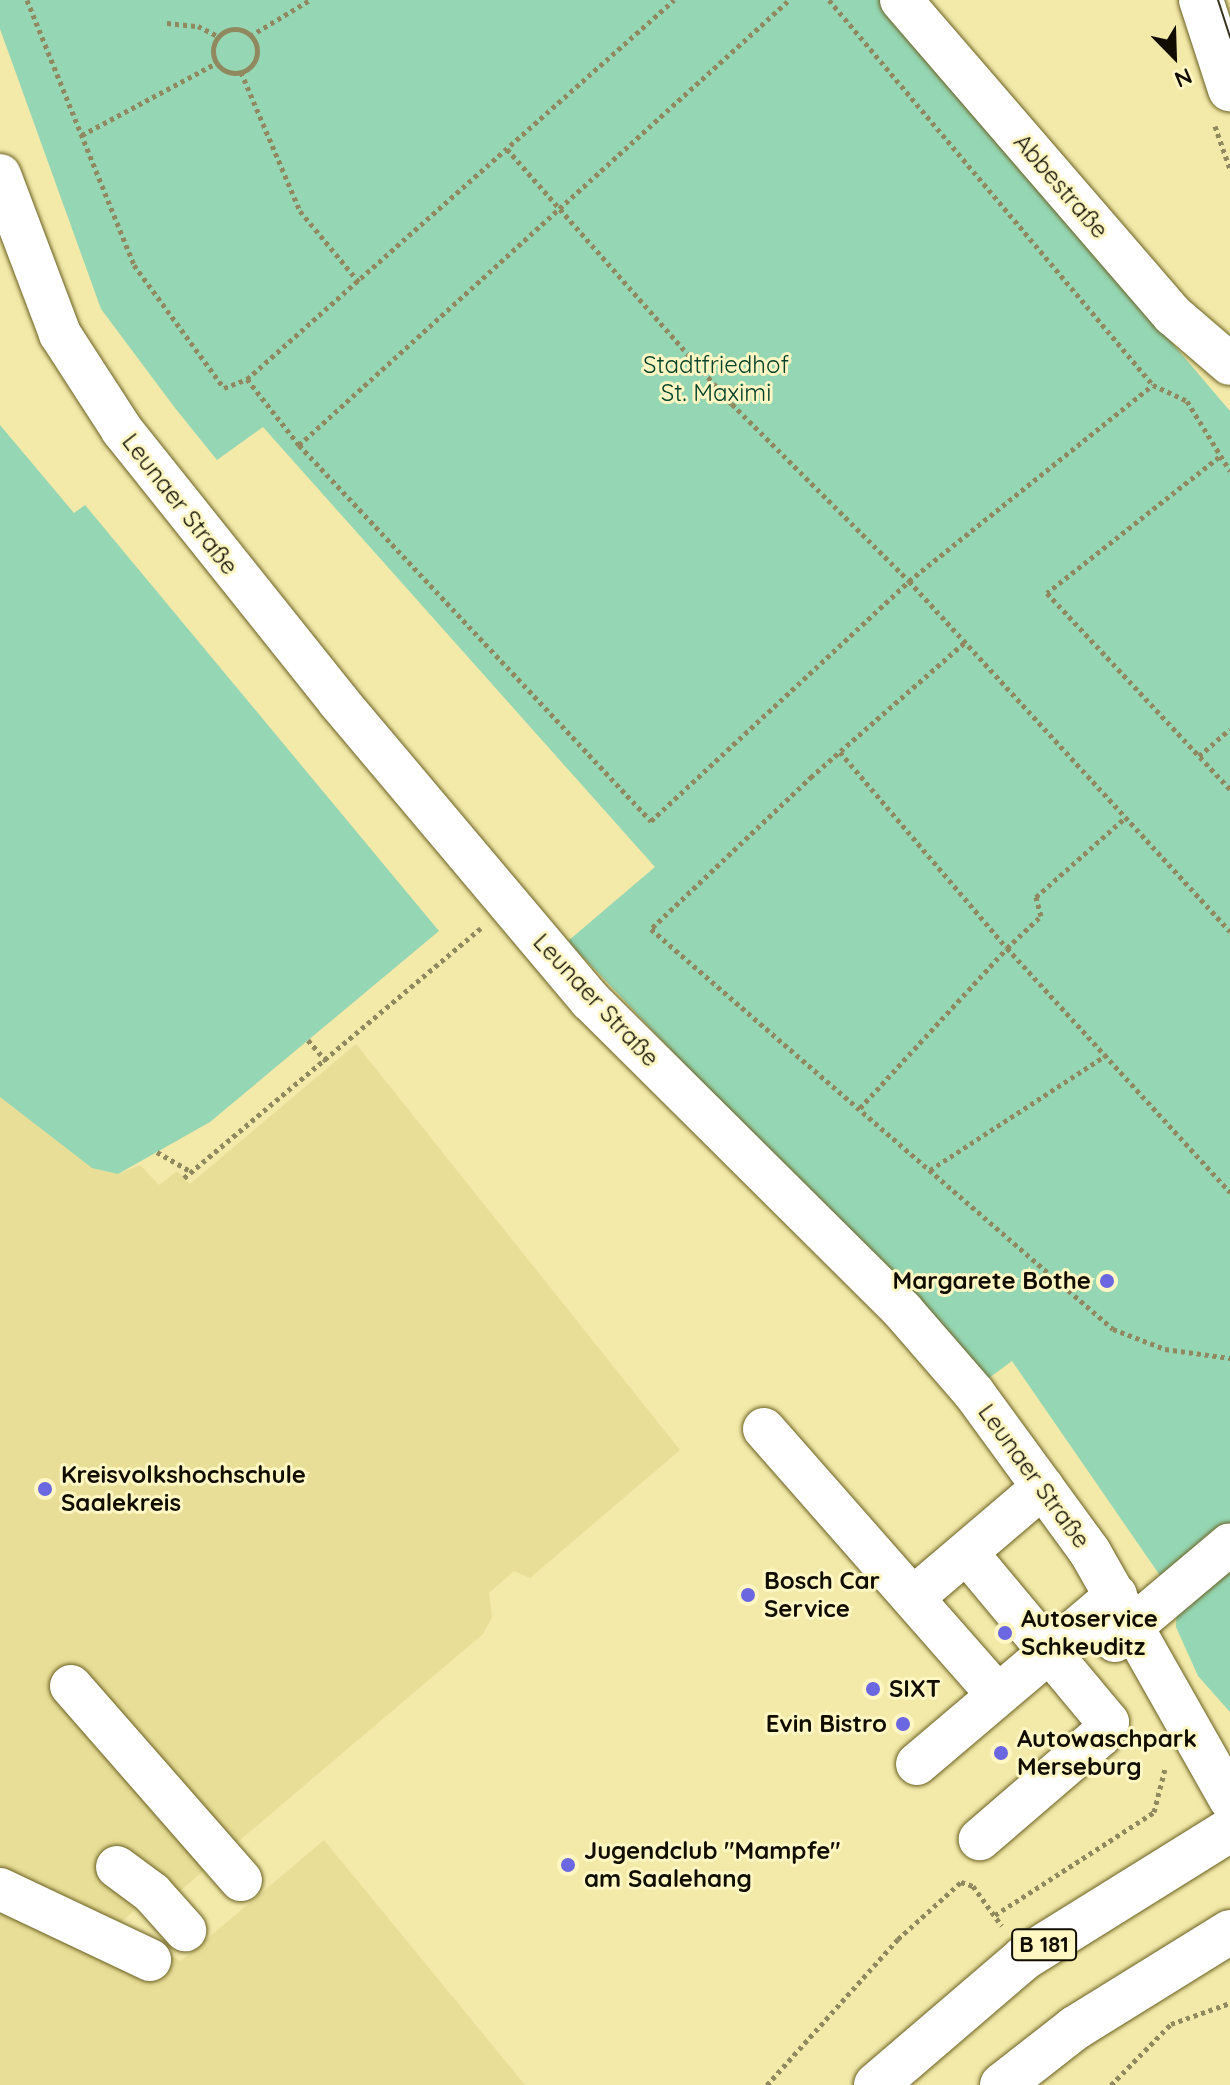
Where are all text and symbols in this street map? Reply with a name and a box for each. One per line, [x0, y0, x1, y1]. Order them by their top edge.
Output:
north arrow [1134, 16, 1214, 96]
text: N [1170, 62, 1196, 94]
street label: Abbestraße [1008, 128, 1114, 244]
park label: Stadtfriedhof St. Maximi [643, 351, 789, 407]
street label: Leunaer Straße [116, 428, 244, 580]
street label: Leunaer Straße [527, 928, 665, 1072]
place label: Margarete Bothe [893, 1267, 1091, 1295]
marker: Margarete Bothe [1098, 1272, 1116, 1290]
street label: Leunaer Straße [972, 1398, 1096, 1554]
place label: Kreisvolkshochschule Saalekreis [61, 1461, 306, 1517]
marker: Kreisvolkshochschule Saalekreis [36, 1480, 54, 1498]
place label: Bosch Car Service [764, 1567, 880, 1623]
marker: Bosch Car Service [739, 1586, 757, 1604]
place label: Autoservice Schkeuditz [1021, 1605, 1158, 1661]
marker: Autoservice Schkeuditz [996, 1624, 1014, 1642]
place label: SIXT [889, 1675, 941, 1703]
marker: SIXT [864, 1680, 882, 1698]
place label: Evin Bistro [766, 1710, 887, 1738]
marker: Evin Bistro [894, 1715, 912, 1733]
place label: Autowaschpark Merseburg [1017, 1725, 1197, 1781]
marker: Autowaschpark Merseburg [992, 1744, 1010, 1762]
place label: Jugendclub "Mampfe" am Saalehang [584, 1837, 841, 1893]
marker: Jugendclub "Mampfe" am Saalehang [559, 1856, 577, 1874]
road number: B 181 [1010, 1927, 1078, 1963]

